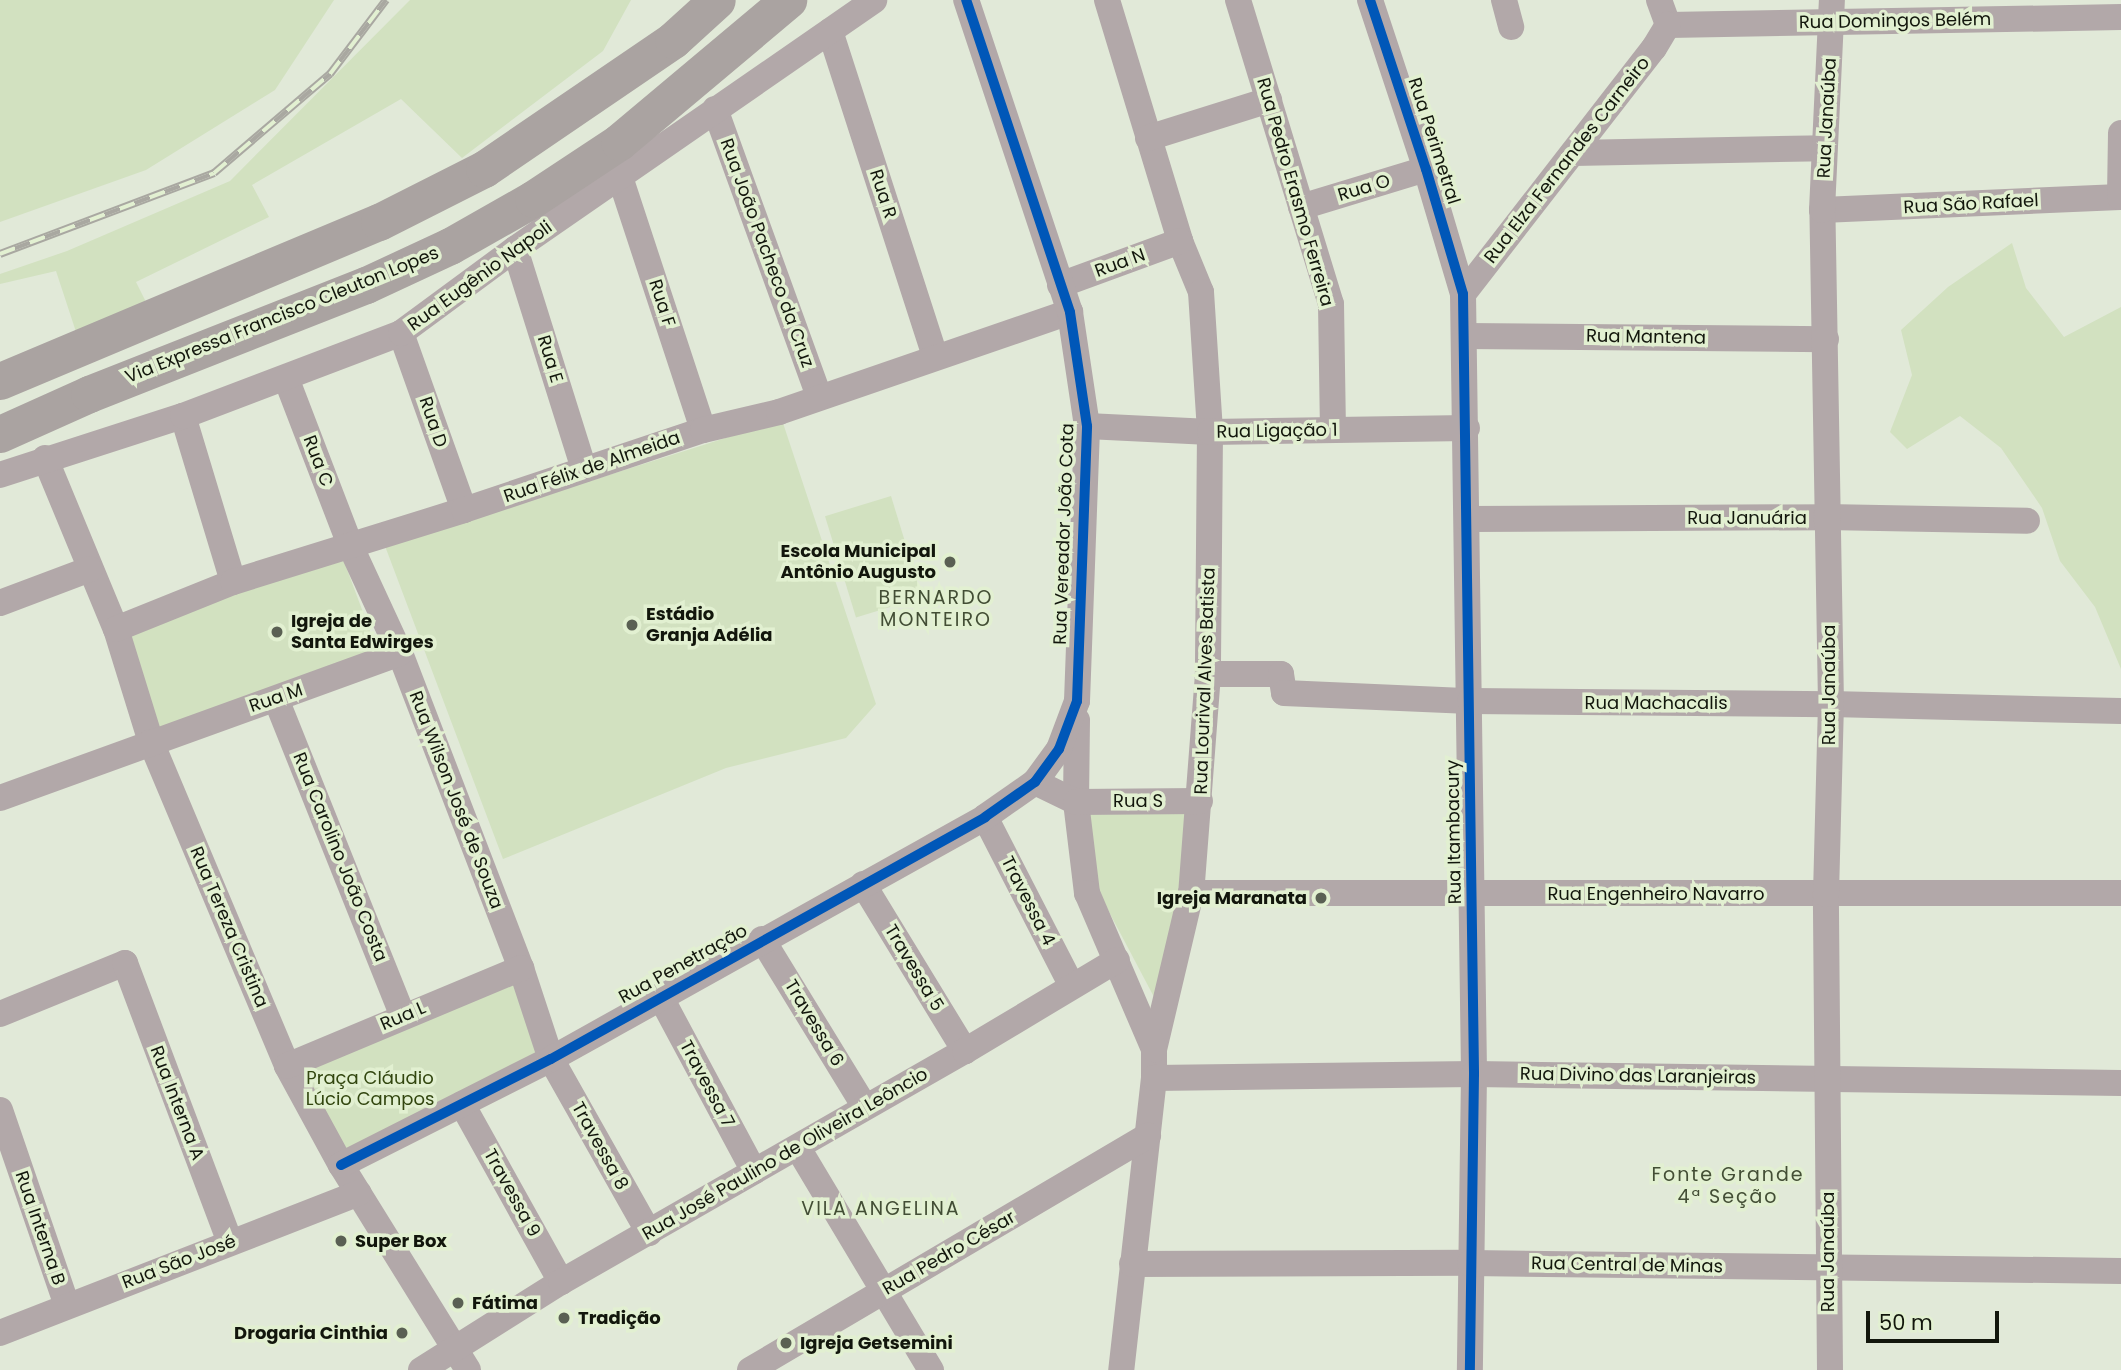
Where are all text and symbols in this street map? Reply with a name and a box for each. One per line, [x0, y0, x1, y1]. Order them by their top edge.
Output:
street label: Rua Domingos Belém [1799, 9, 1991, 33]
street label: Rua Elza Fernandes Carneiro [1480, 52, 1654, 268]
street label: Rua Janaúba [1813, 57, 1841, 179]
street label: Rua Pedro Erasmo Ferreira [1252, 75, 1338, 309]
street label: Rua Perimetral [1403, 75, 1465, 207]
street label: Rua João Pacheco da Cruz [715, 136, 819, 370]
street label: Rua R [865, 167, 901, 221]
street label: Rua O [1335, 170, 1393, 206]
street label: Rua São Rafael [1903, 190, 2039, 218]
street label: Rua Eugênio Napoli [404, 216, 556, 336]
street label: Via Expressa Francisco Cleuton Lopes [122, 242, 442, 388]
street label: Rua N [1092, 244, 1148, 282]
street label: Rua F [644, 277, 680, 329]
street label: Rua Mantena [1586, 325, 1706, 349]
street label: Rua E [533, 333, 567, 385]
street label: Rua D [414, 394, 452, 450]
street label: Rua Ligação 1 [1216, 419, 1338, 443]
street label: Rua Vereador João Cota [1049, 423, 1079, 645]
street label: Rua Félix de Almeida [501, 427, 683, 507]
street label: Rua C [298, 432, 338, 490]
street label: Rua Januária [1687, 507, 1807, 529]
place label: Escola Municipal Antônio Augusto [780, 541, 936, 584]
marker: Escola Municipal Antônio Augusto [942, 554, 958, 570]
street label: Rua Lourival Alves Batista [1190, 567, 1220, 795]
district label: BERNARDO MONTEIRO [879, 587, 993, 631]
place label: Estádio Granja Adélia [646, 604, 773, 646]
place label: Igreja de Santa Edwirges [291, 611, 434, 654]
marker: Estádio Granja Adélia [624, 617, 640, 633]
marker: Igreja de Santa Edwirges [269, 624, 285, 640]
street label: Rua Janaúba [1818, 625, 1840, 745]
street label: Rua M [247, 679, 305, 717]
street label: Rua Wilson José de Souza [404, 688, 508, 912]
street label: Rua Machacalis [1584, 692, 1728, 714]
street label: Rua Carolino João Costa [288, 749, 392, 965]
street label: Rua Itambacury [1442, 759, 1466, 905]
street label: Rua S [1113, 790, 1163, 812]
street label: Rua Tereza Cristina [185, 843, 273, 1011]
street label: Travessa 4 [996, 853, 1060, 949]
street label: Rua Engenheiro Navarro [1547, 883, 1765, 905]
place label: Igreja Maranata [1157, 887, 1307, 909]
marker: Igreja Maranata [1313, 890, 1329, 906]
street label: Rua Penetração [615, 920, 751, 1008]
street label: Travessa 5 [880, 921, 948, 1015]
street label: Travessa 6 [780, 976, 848, 1070]
street label: Rua L [377, 997, 429, 1035]
street label: Travessa 7 [675, 1037, 739, 1131]
street label: Rua Interna A [145, 1043, 209, 1163]
street label: Rua José Paulino de Oliveira Leôncio [638, 1063, 932, 1245]
street label: Rua Divino das Laranjeiras [1520, 1063, 1756, 1089]
park label: Praça Cláudio Lúcio Campos [306, 1068, 434, 1110]
street label: Travessa 8 [567, 1098, 633, 1194]
street label: Travessa 9 [479, 1145, 545, 1241]
district label: Fonte Grande 4ª Seção [1653, 1164, 1803, 1208]
street label: Rua Interna B [10, 1168, 70, 1288]
street label: Rua Janaúba [1817, 1192, 1839, 1312]
district label: VILA ANGELINA [803, 1198, 959, 1220]
street label: Rua Pedro César [879, 1206, 1019, 1300]
street label: Rua São José [119, 1230, 239, 1294]
place label: Super Box [355, 1230, 447, 1252]
marker: Super Box [333, 1233, 349, 1249]
street label: Rua Central de Minas [1531, 1253, 1723, 1277]
place label: Fátima [472, 1292, 538, 1314]
marker: Fátima [450, 1295, 466, 1311]
scale bar [1869, 1296, 2002, 1340]
place label: Tradição [578, 1307, 661, 1329]
text: 50 m [1879, 1308, 1933, 1337]
marker: Tradição [556, 1310, 572, 1326]
place label: Drogaria Cinthia [234, 1322, 388, 1344]
marker: Drogaria Cinthia [394, 1325, 410, 1341]
place label: Igreja Getsemini [800, 1332, 953, 1354]
marker: Igreja Getsemini [778, 1335, 794, 1351]

